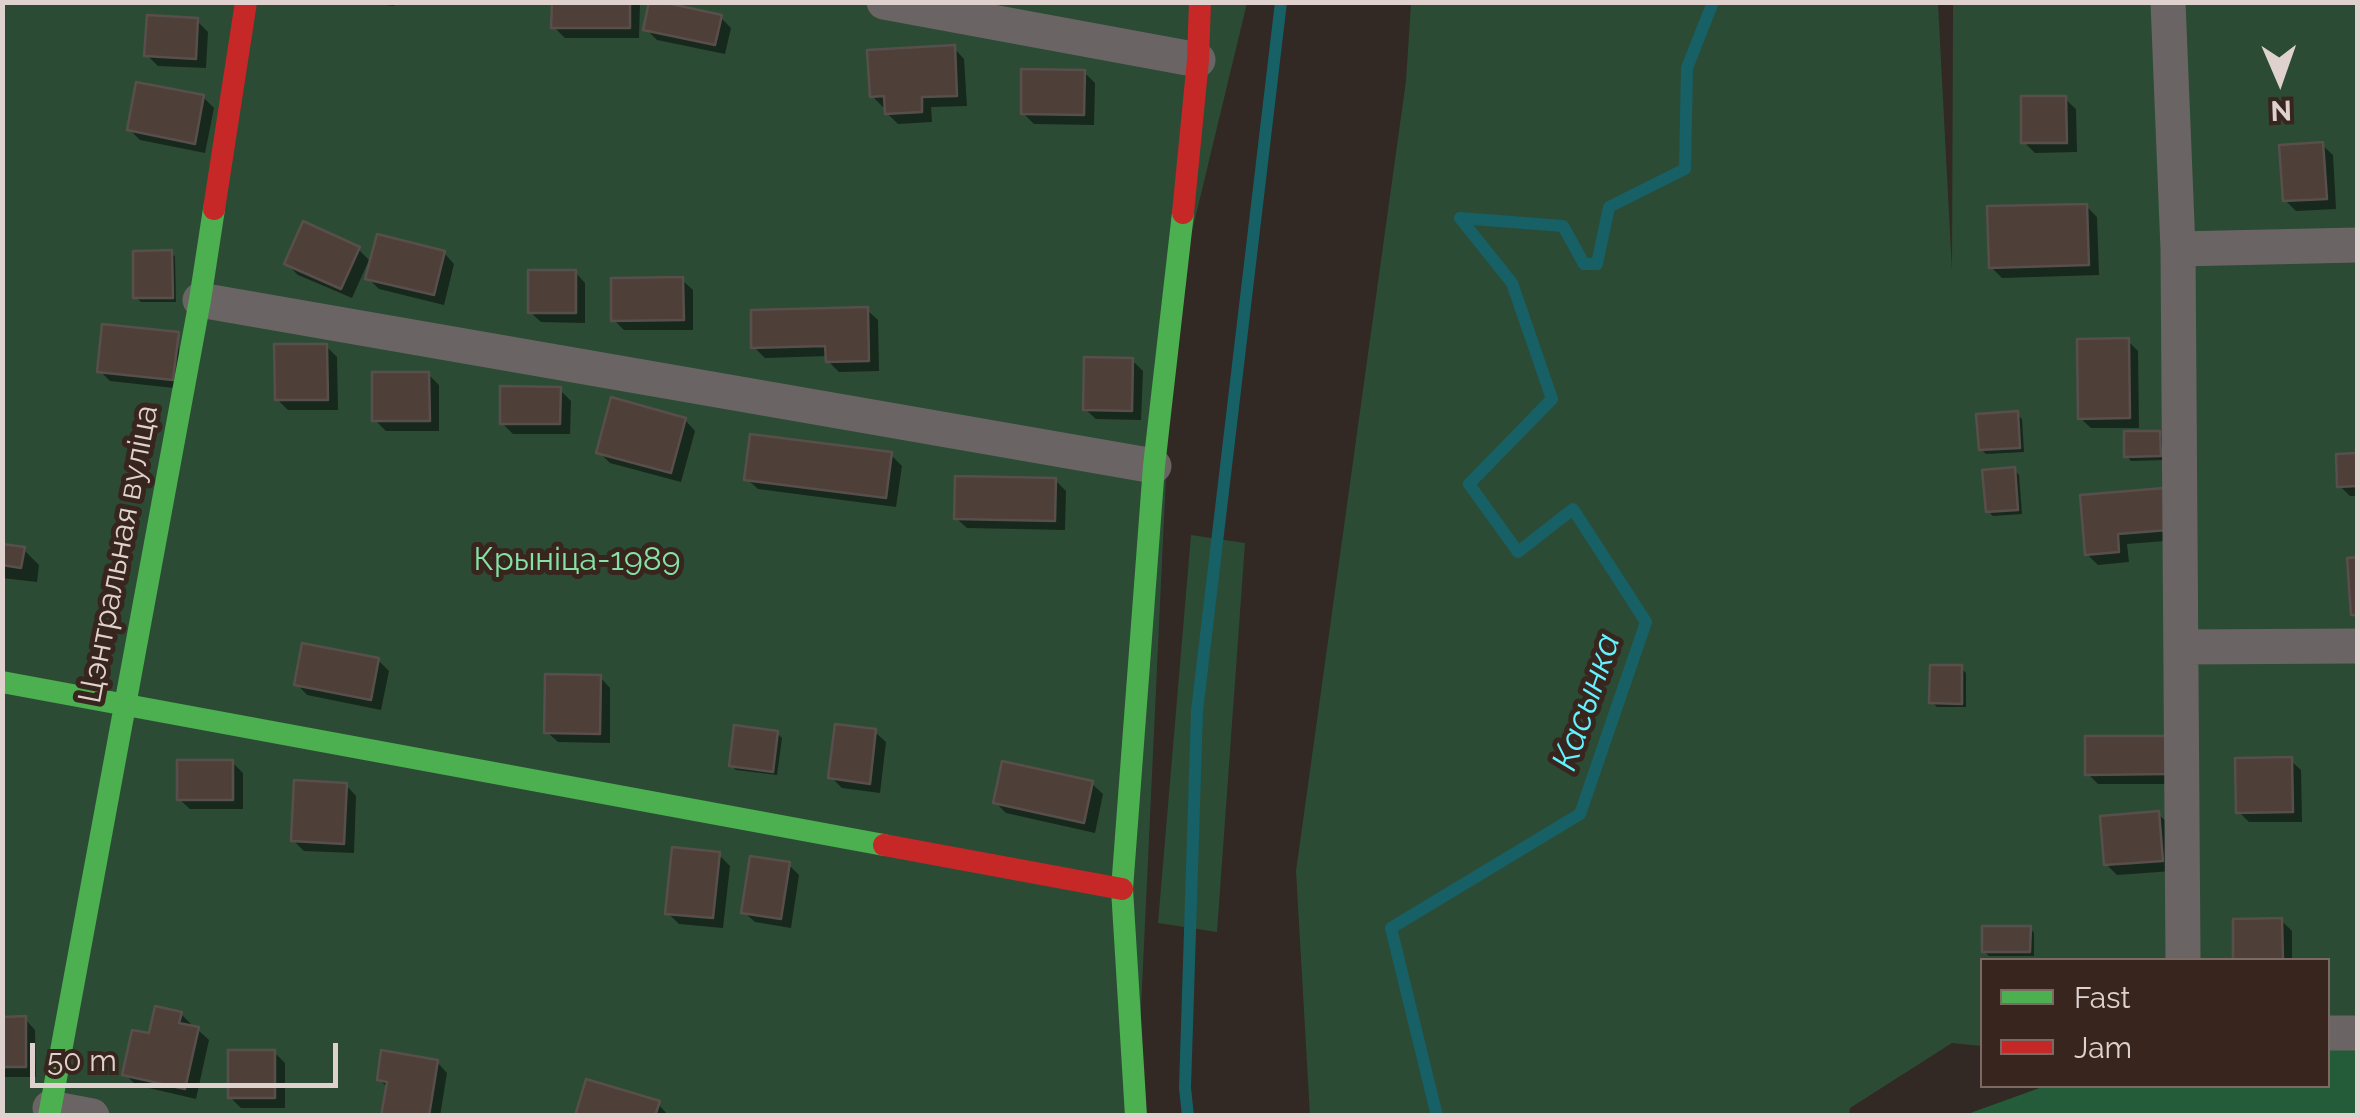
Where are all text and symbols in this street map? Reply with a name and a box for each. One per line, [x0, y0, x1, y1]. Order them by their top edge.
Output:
north arrow [2230, 30, 2330, 130]
text: N [2270, 94, 2292, 127]
street label: Цэнтральная вуліца [71, 402, 167, 706]
park label: Крыніца-1989 [474, 541, 680, 579]
water label: Касынка [1544, 628, 1630, 776]
legend [1980, 958, 2330, 1088]
text: Fast [2074, 980, 2131, 1015]
scale bar [35, 1023, 342, 1085]
text: Jam [2074, 1030, 2132, 1065]
text: 50 m [47, 1043, 117, 1078]

